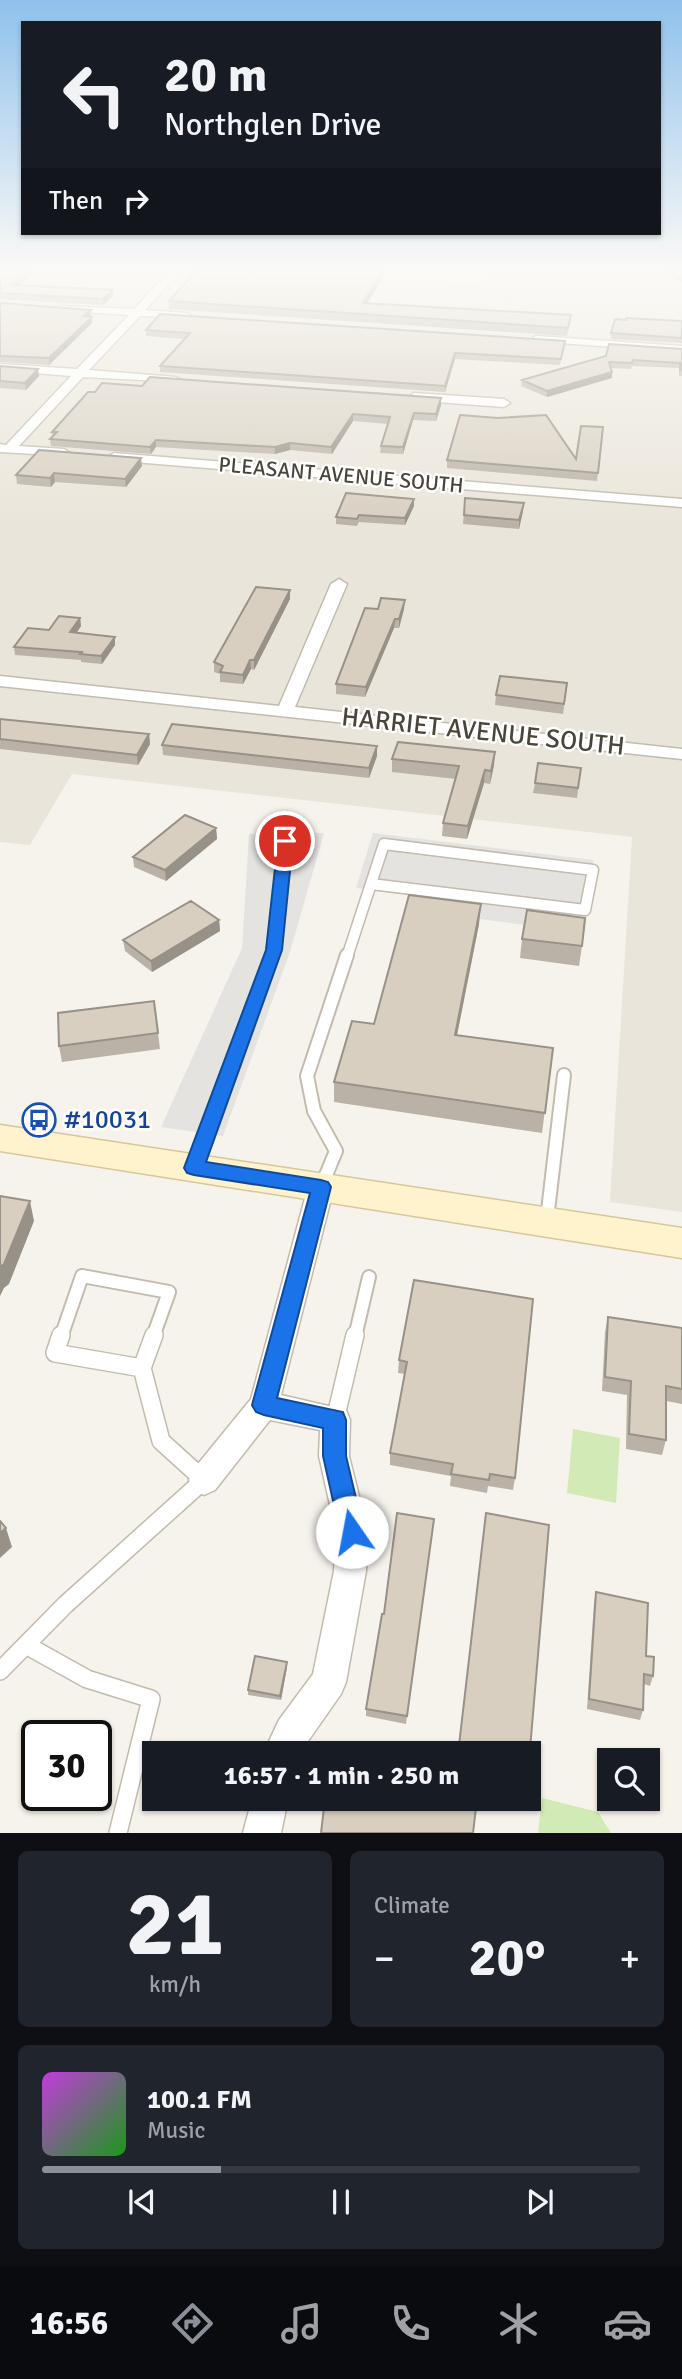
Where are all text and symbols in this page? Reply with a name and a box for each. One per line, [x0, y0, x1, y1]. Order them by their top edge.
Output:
text: 20 m [164, 45, 267, 105]
icon: left [49, 49, 140, 140]
text: Northglen Drive [164, 105, 382, 144]
icon: right [117, 182, 155, 220]
text: Then [49, 185, 103, 217]
street label: PLEASANT AVENUE SOUTH [218, 451, 464, 499]
street label: HARRIET AVENUE SOUTH [340, 701, 626, 763]
pin [255, 811, 315, 871]
icon: arrive [266, 822, 304, 860]
bus stop icon: #10031 [20, 1101, 58, 1139]
place label: #10031 [64, 1104, 151, 1136]
position arrow [315, 1495, 389, 1569]
speed limit sign: 30 [21, 1720, 112, 1811]
map controls [597, 1748, 660, 1811]
button: search [597, 1748, 660, 1811]
text: 16:57 · 1 min · 250 m [224, 1760, 459, 1792]
text: 21 [126, 1868, 224, 1981]
text: Climate [374, 1891, 450, 1920]
text: 20° [469, 1926, 545, 1990]
text: − [374, 1935, 395, 1982]
text: + [619, 1935, 640, 1982]
text: km/h [149, 1970, 201, 1999]
text: 100.1 FM [147, 2084, 252, 2116]
text: Music [147, 2116, 205, 2145]
icon: previous [123, 2183, 161, 2221]
icon: pause [322, 2183, 360, 2221]
icon: next [521, 2183, 559, 2221]
icon: directions [168, 2299, 217, 2348]
icon: music [277, 2299, 326, 2348]
icon: phone [386, 2299, 435, 2348]
icon: climate [494, 2299, 543, 2348]
icon: car [603, 2299, 652, 2348]
text: 16:56 [30, 2304, 108, 2343]

